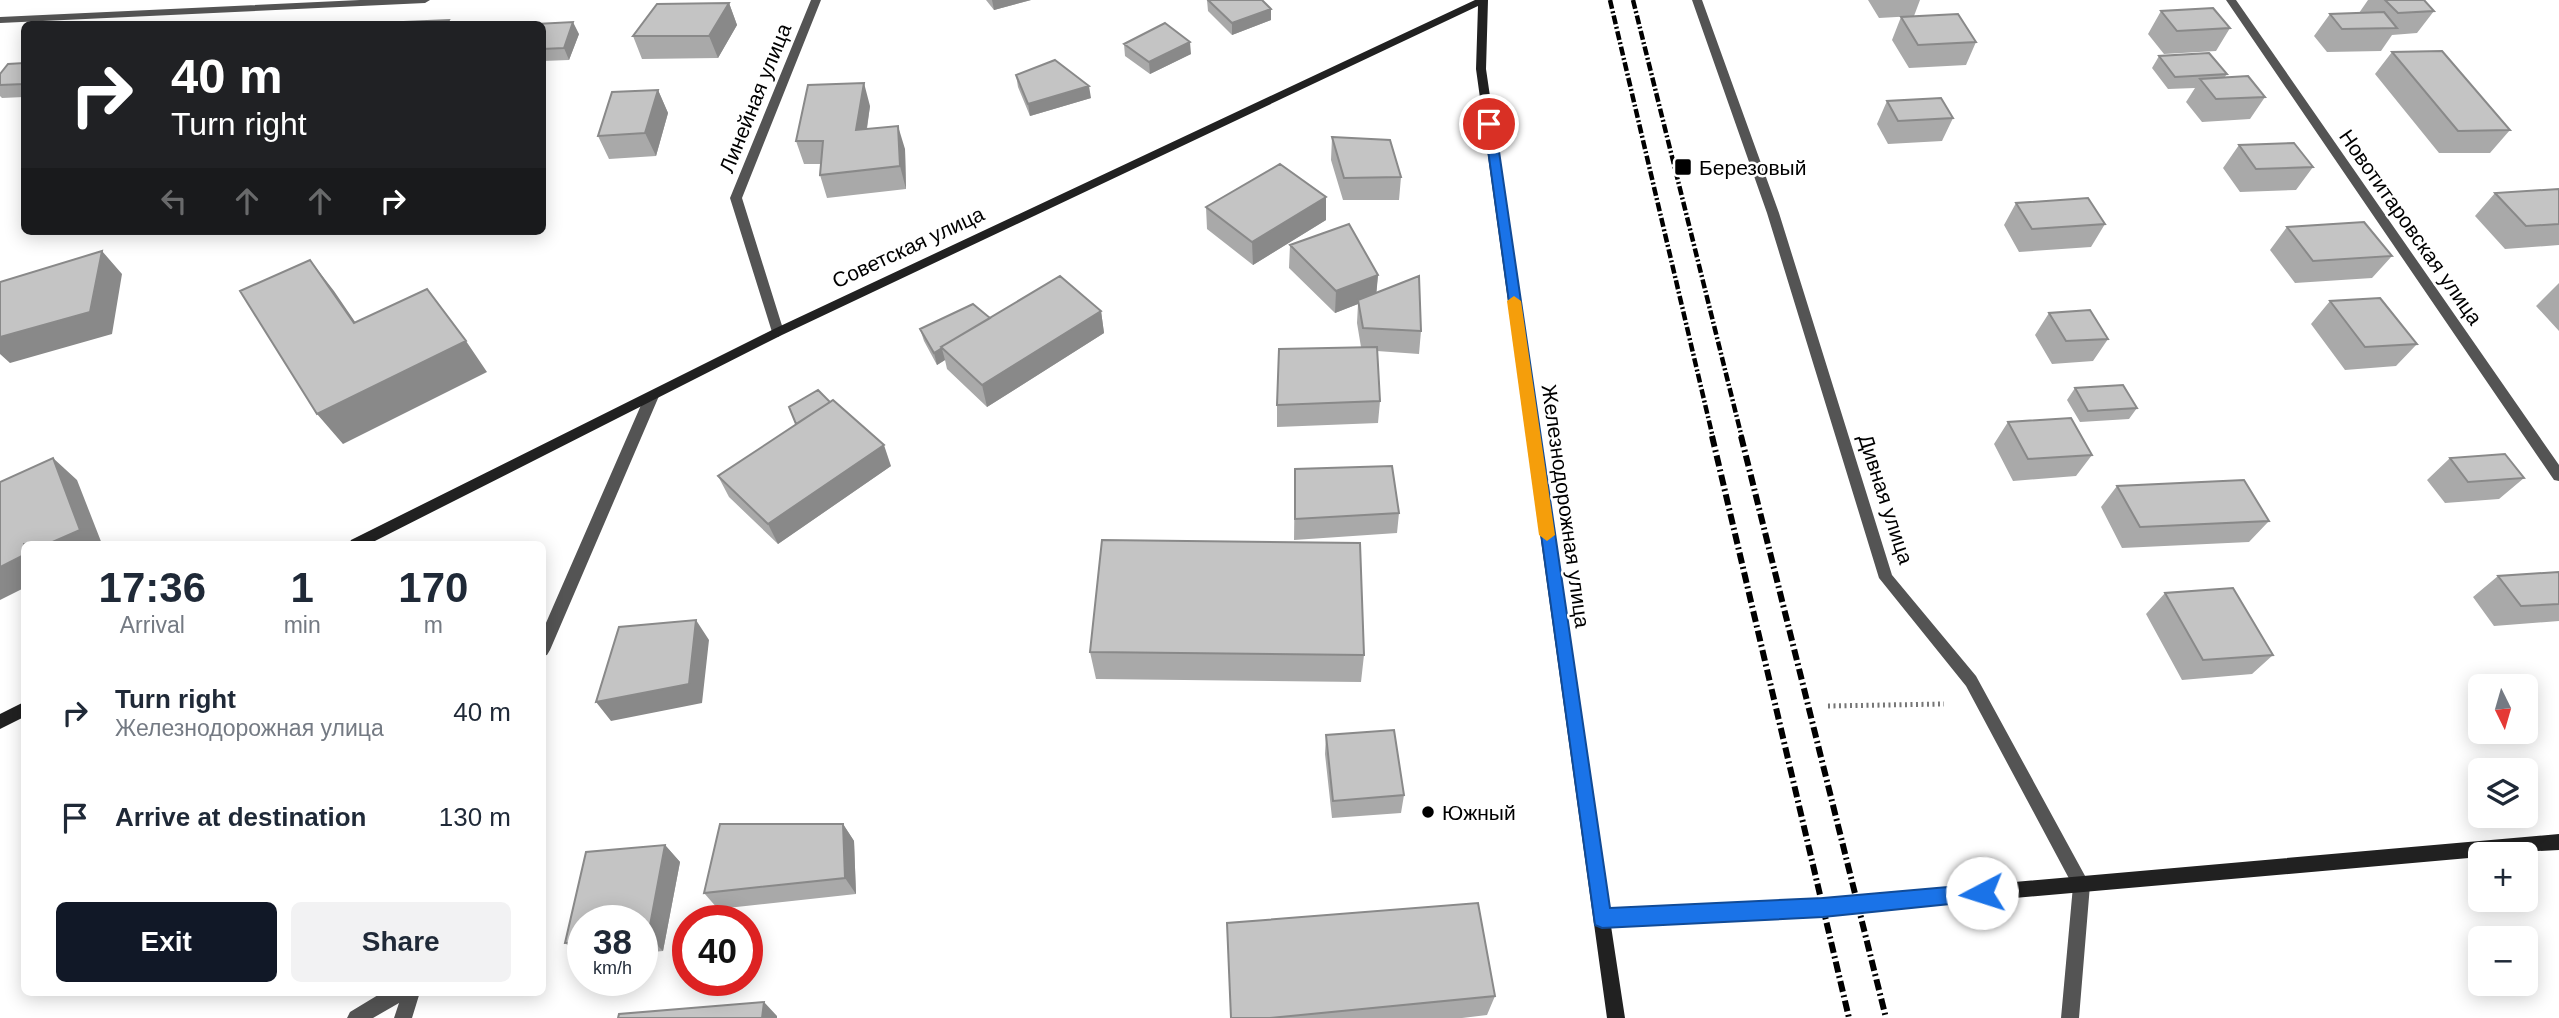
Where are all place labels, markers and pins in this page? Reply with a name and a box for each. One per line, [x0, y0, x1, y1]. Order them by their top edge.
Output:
pin [1459, 94, 1519, 154]
place label: Березовый [1699, 156, 1806, 179]
marker: Березовый [1673, 157, 1693, 177]
place label: Южный [1442, 801, 1516, 824]
marker: Южный [1420, 804, 1436, 820]

